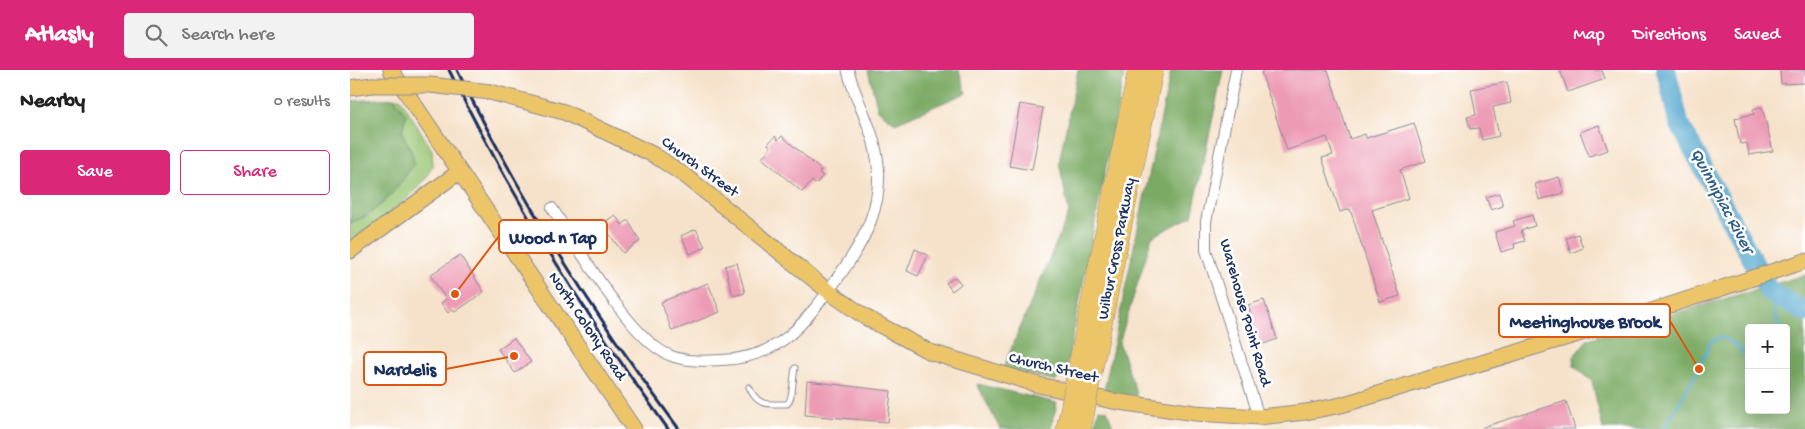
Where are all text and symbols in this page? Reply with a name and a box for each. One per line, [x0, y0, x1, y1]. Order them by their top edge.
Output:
search box [124, 13, 474, 58]
text: Atlasly [25, 21, 94, 50]
icon: search [142, 21, 170, 49]
text: Search here [182, 24, 275, 47]
text: Map [1573, 25, 1605, 46]
text: Directions [1633, 25, 1706, 46]
text: Saved [1734, 25, 1780, 46]
text: Nearby [20, 90, 85, 115]
text: 0 results [274, 93, 330, 112]
street label: Church Street [657, 134, 743, 203]
water label: Quinnipiac River [1685, 145, 1759, 260]
button: Save [20, 150, 170, 195]
button: Share [180, 150, 330, 195]
street label: Wilbur Cross Parkway [1095, 176, 1141, 321]
callout: Wood n Tap [499, 220, 607, 253]
text: Wood n Tap [508, 229, 597, 250]
street label: Warehouse Point Road [1214, 237, 1275, 390]
street label: North Colony Road [543, 269, 630, 386]
callout: Meetinghouse Brook [1499, 304, 1670, 337]
text: Meetinghouse Brook [1509, 313, 1662, 334]
map controls [1745, 324, 1790, 414]
button: + [1745, 324, 1790, 369]
street label: Church Street [1007, 350, 1101, 389]
callout: Nardelis [364, 352, 446, 385]
text: Nardelis [374, 361, 438, 382]
button: − [1745, 369, 1790, 414]

